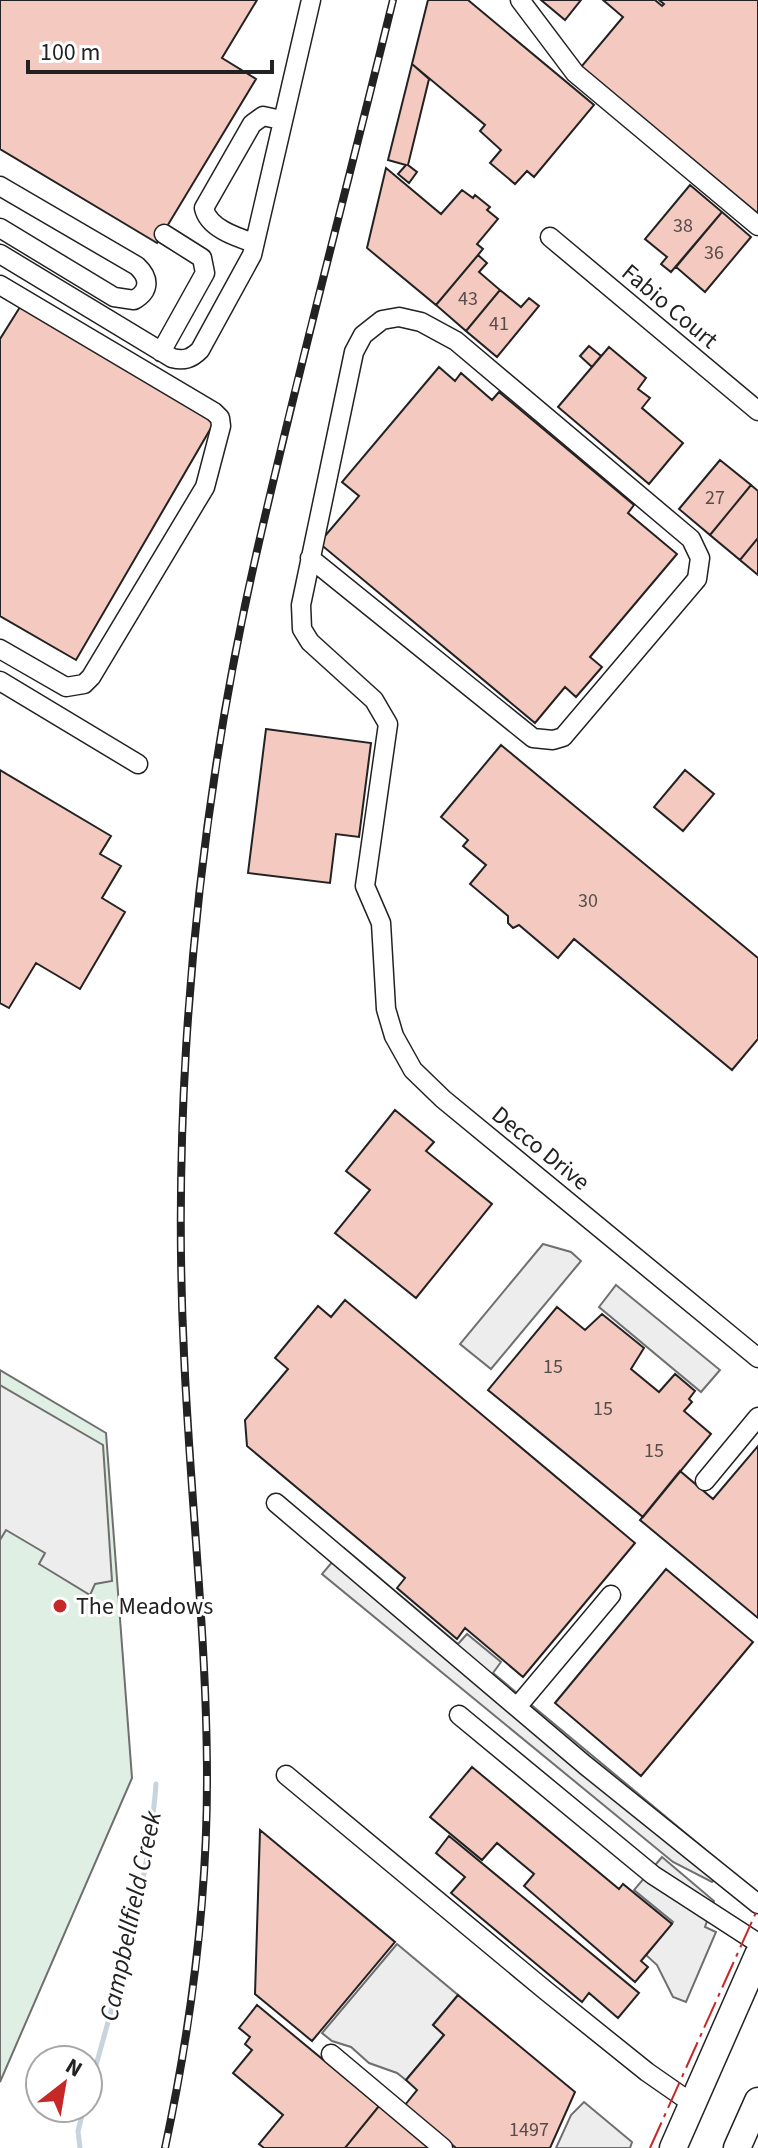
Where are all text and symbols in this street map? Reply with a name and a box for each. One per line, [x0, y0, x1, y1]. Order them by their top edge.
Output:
scale bar [28, 24, 272, 74]
text: 100 m [40, 35, 100, 70]
house number: 38 [673, 212, 693, 240]
house number: 36 [704, 239, 724, 267]
street label: Fabio Court [614, 256, 725, 357]
house number: 43 [458, 285, 478, 313]
house number: 41 [489, 310, 509, 338]
house number: 27 [705, 484, 725, 512]
house number: 30 [578, 887, 598, 915]
street label: Decco Drive [484, 1098, 597, 1199]
house number: 15 [543, 1353, 563, 1381]
house number: 15 [593, 1395, 613, 1423]
house number: 15 [644, 1437, 664, 1465]
place label: The Meadows [76, 1589, 213, 1624]
marker: The Meadows [51, 1597, 69, 1615]
water label: Campbellfield Creek [90, 1807, 171, 2025]
north arrow [24, 2044, 104, 2124]
text: N [59, 2050, 88, 2085]
house number: 1497 [509, 2116, 549, 2144]

